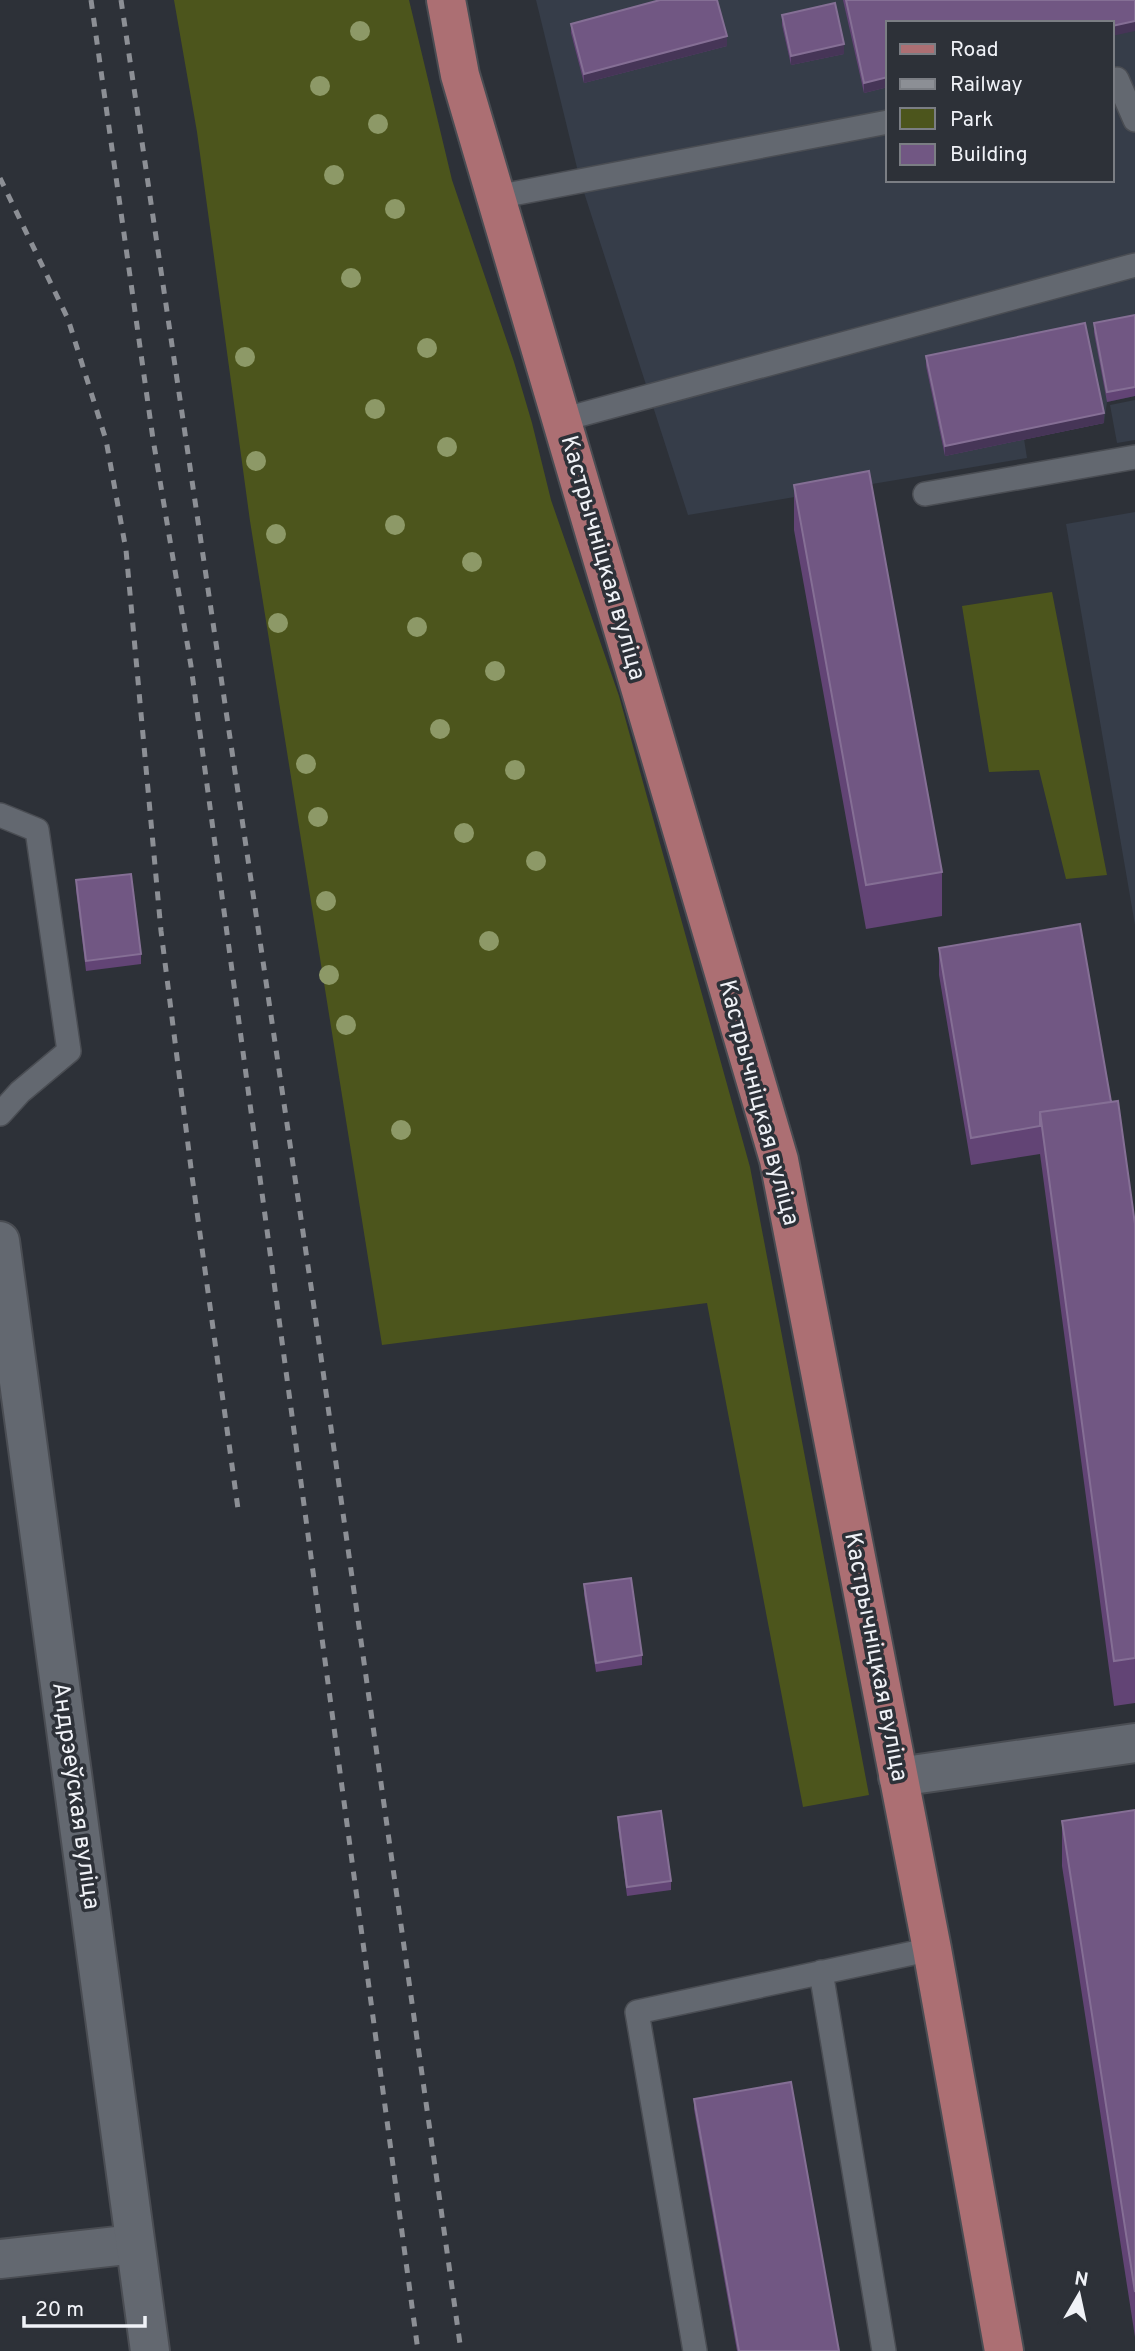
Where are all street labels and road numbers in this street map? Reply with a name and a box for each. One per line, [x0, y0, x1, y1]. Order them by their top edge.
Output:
street label: Кастрычніцкая вуліца [553, 432, 651, 684]
street label: Кастрычніцкая вуліца [711, 977, 805, 1229]
street label: Кастрычніцкая вуліца [836, 1530, 914, 1784]
street label: Андрэеўская вуліца [44, 1680, 106, 1912]

